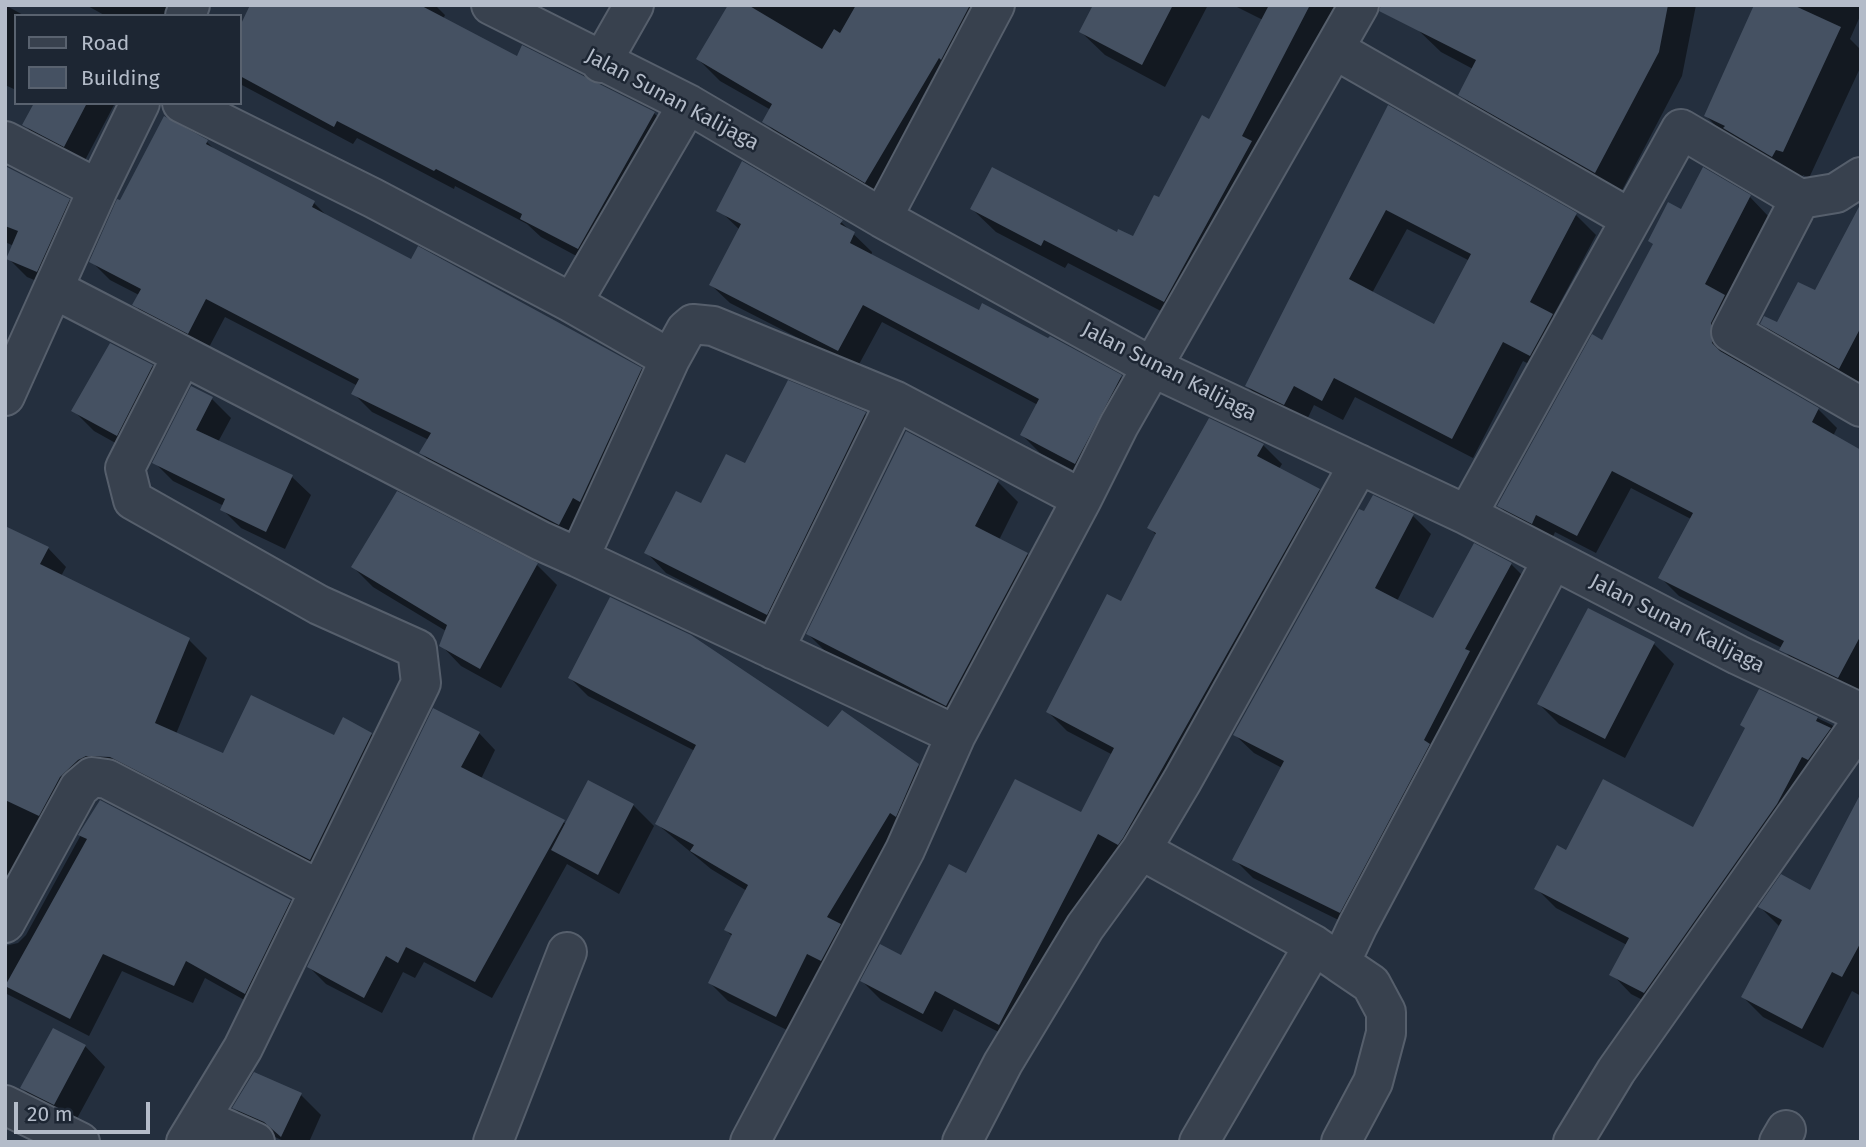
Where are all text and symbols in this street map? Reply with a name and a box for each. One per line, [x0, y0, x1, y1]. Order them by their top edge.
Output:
legend [14, 14, 242, 105]
text: Road [81, 30, 129, 56]
street label: Jalan Sunan Kalijaga [581, 44, 763, 156]
text: Building [81, 65, 160, 91]
street label: Jalan Sunan Kalijaga [1077, 317, 1261, 427]
street label: Jalan Sunan Kalijaga [1585, 569, 1769, 679]
scale bar [18, 1088, 154, 1132]
text: 20 m [27, 1101, 73, 1127]

